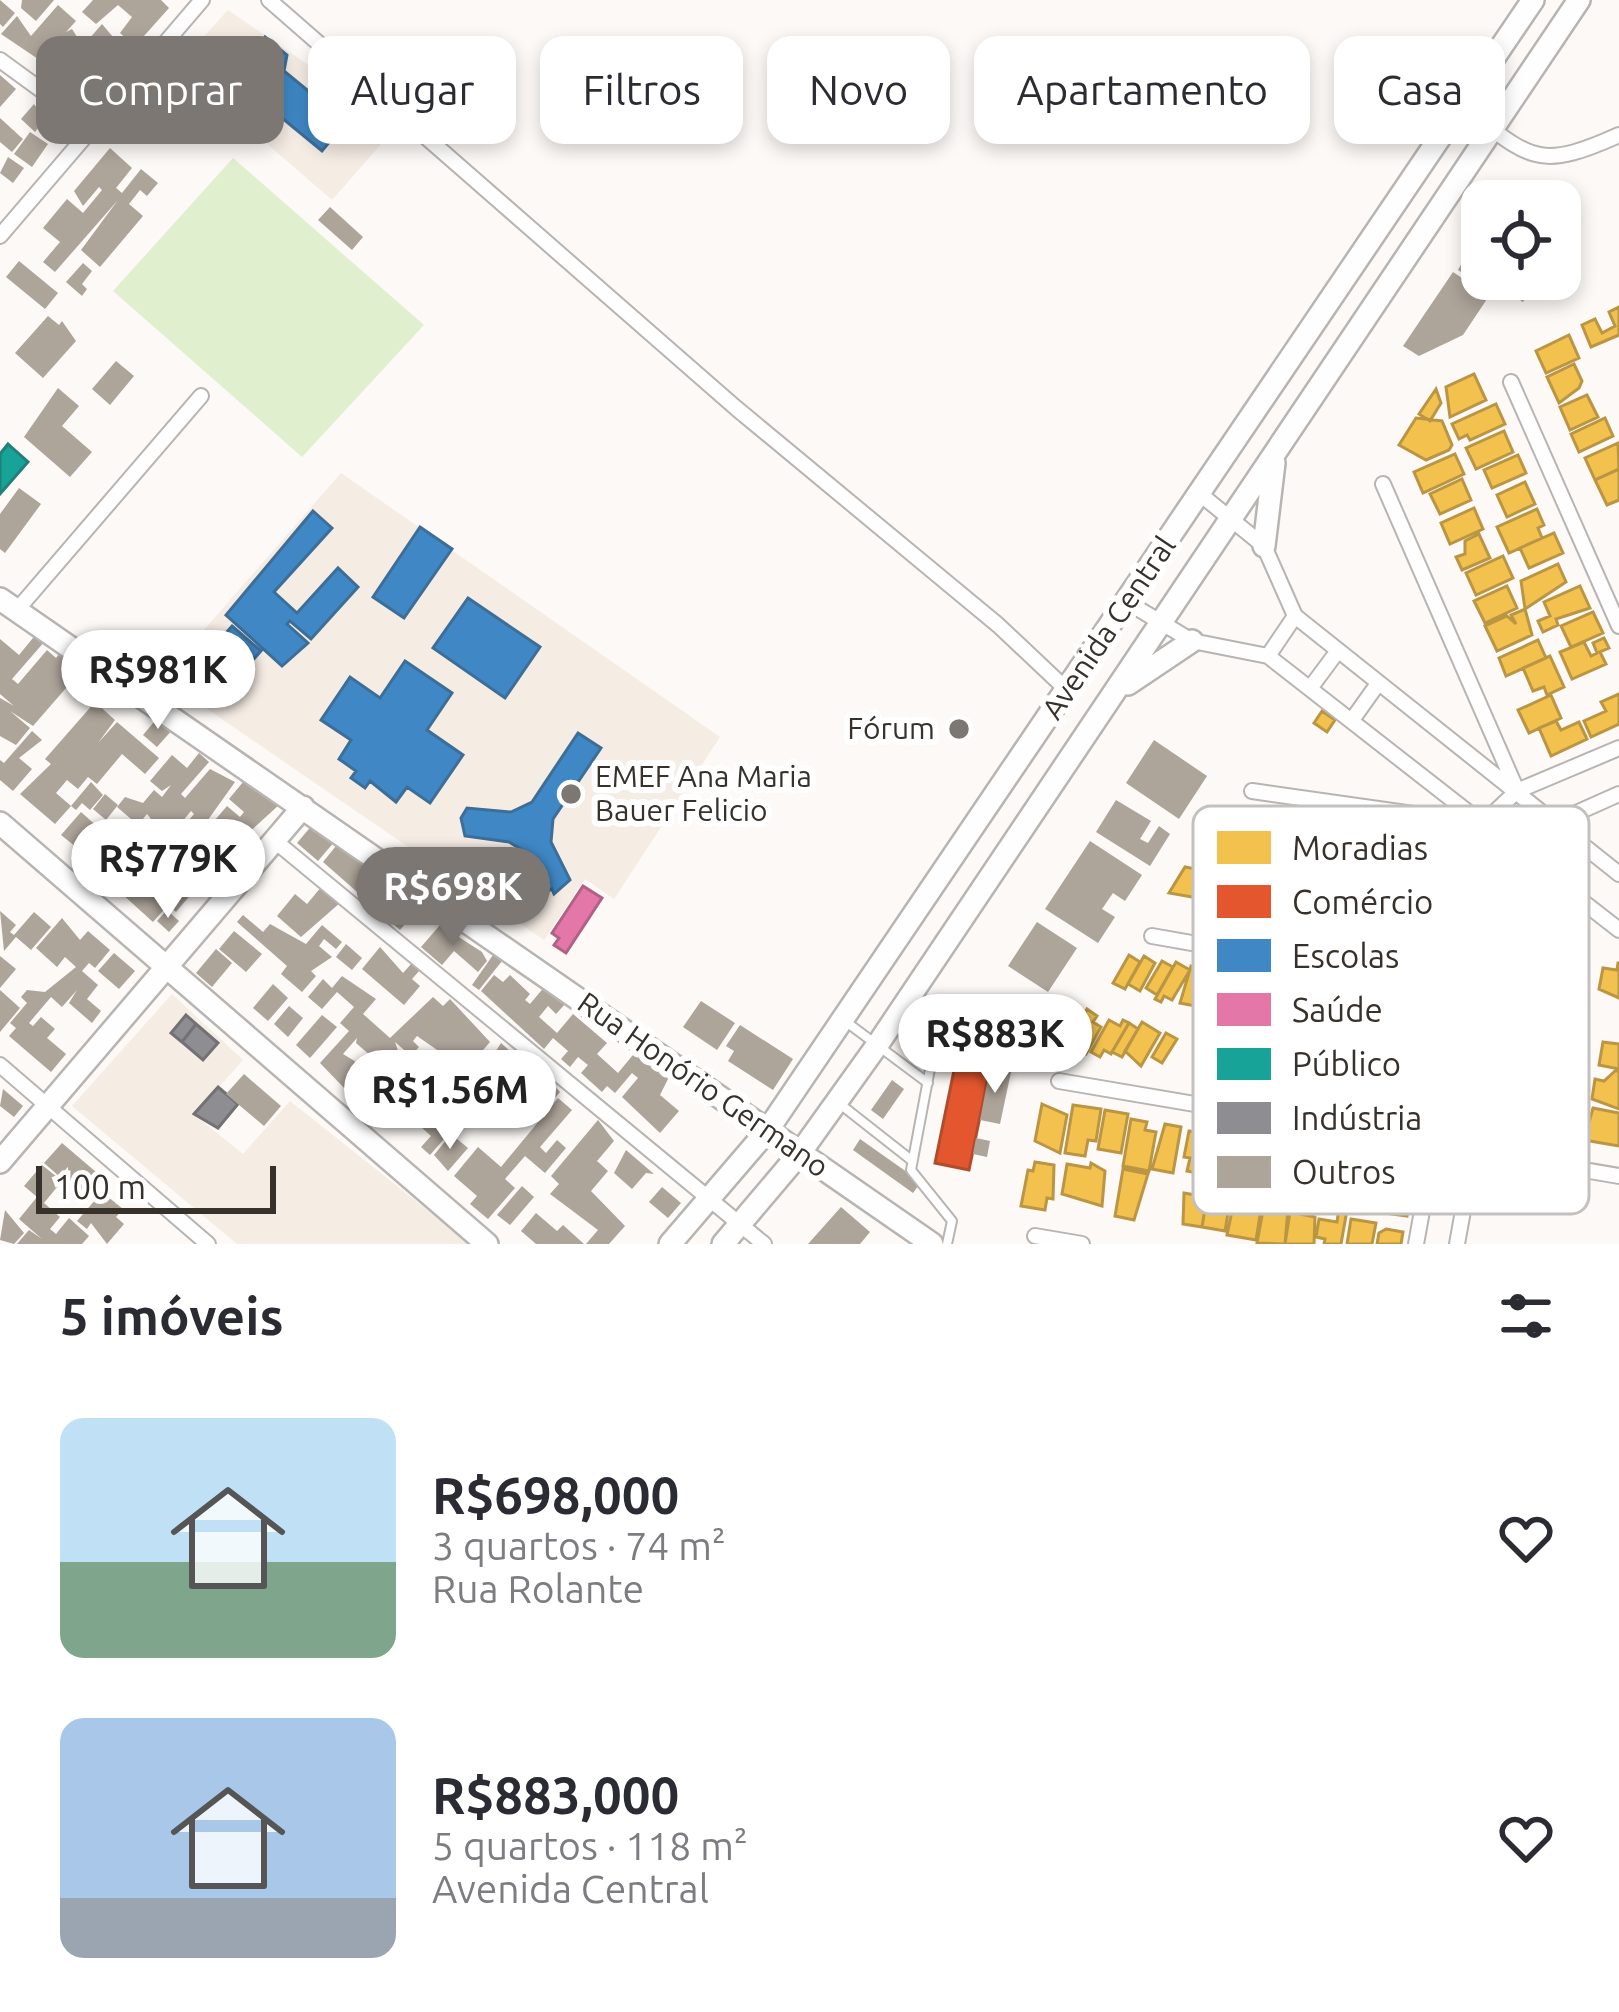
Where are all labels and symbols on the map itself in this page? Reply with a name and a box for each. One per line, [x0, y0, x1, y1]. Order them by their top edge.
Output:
street label: Avenida Central [1035, 530, 1182, 725]
pin: R$981K [60, 630, 256, 732]
place label: Fórum [847, 711, 935, 745]
marker: Fórum [946, 716, 972, 742]
place label: EMEF Ana Maria Bauer Felicio [595, 759, 812, 827]
marker: EMEF Ana Maria Bauer Felicio [558, 781, 584, 807]
legend [1193, 806, 1589, 1214]
pin: R$779K [70, 819, 266, 921]
text: Moradias [1292, 829, 1428, 866]
pin: R$698K [355, 847, 551, 949]
text: Comércio [1292, 883, 1433, 920]
text: Escolas [1292, 937, 1399, 974]
street label: Rua Honório Germano [572, 985, 835, 1184]
text: Saúde [1292, 991, 1383, 1028]
pin: R$883K [897, 994, 1093, 1096]
text: Público [1292, 1045, 1401, 1082]
pin: R$1.56M [339, 1050, 561, 1152]
text: Indústria [1292, 1099, 1422, 1136]
text: Outros [1292, 1153, 1396, 1190]
scale bar [36, 1160, 276, 1213]

